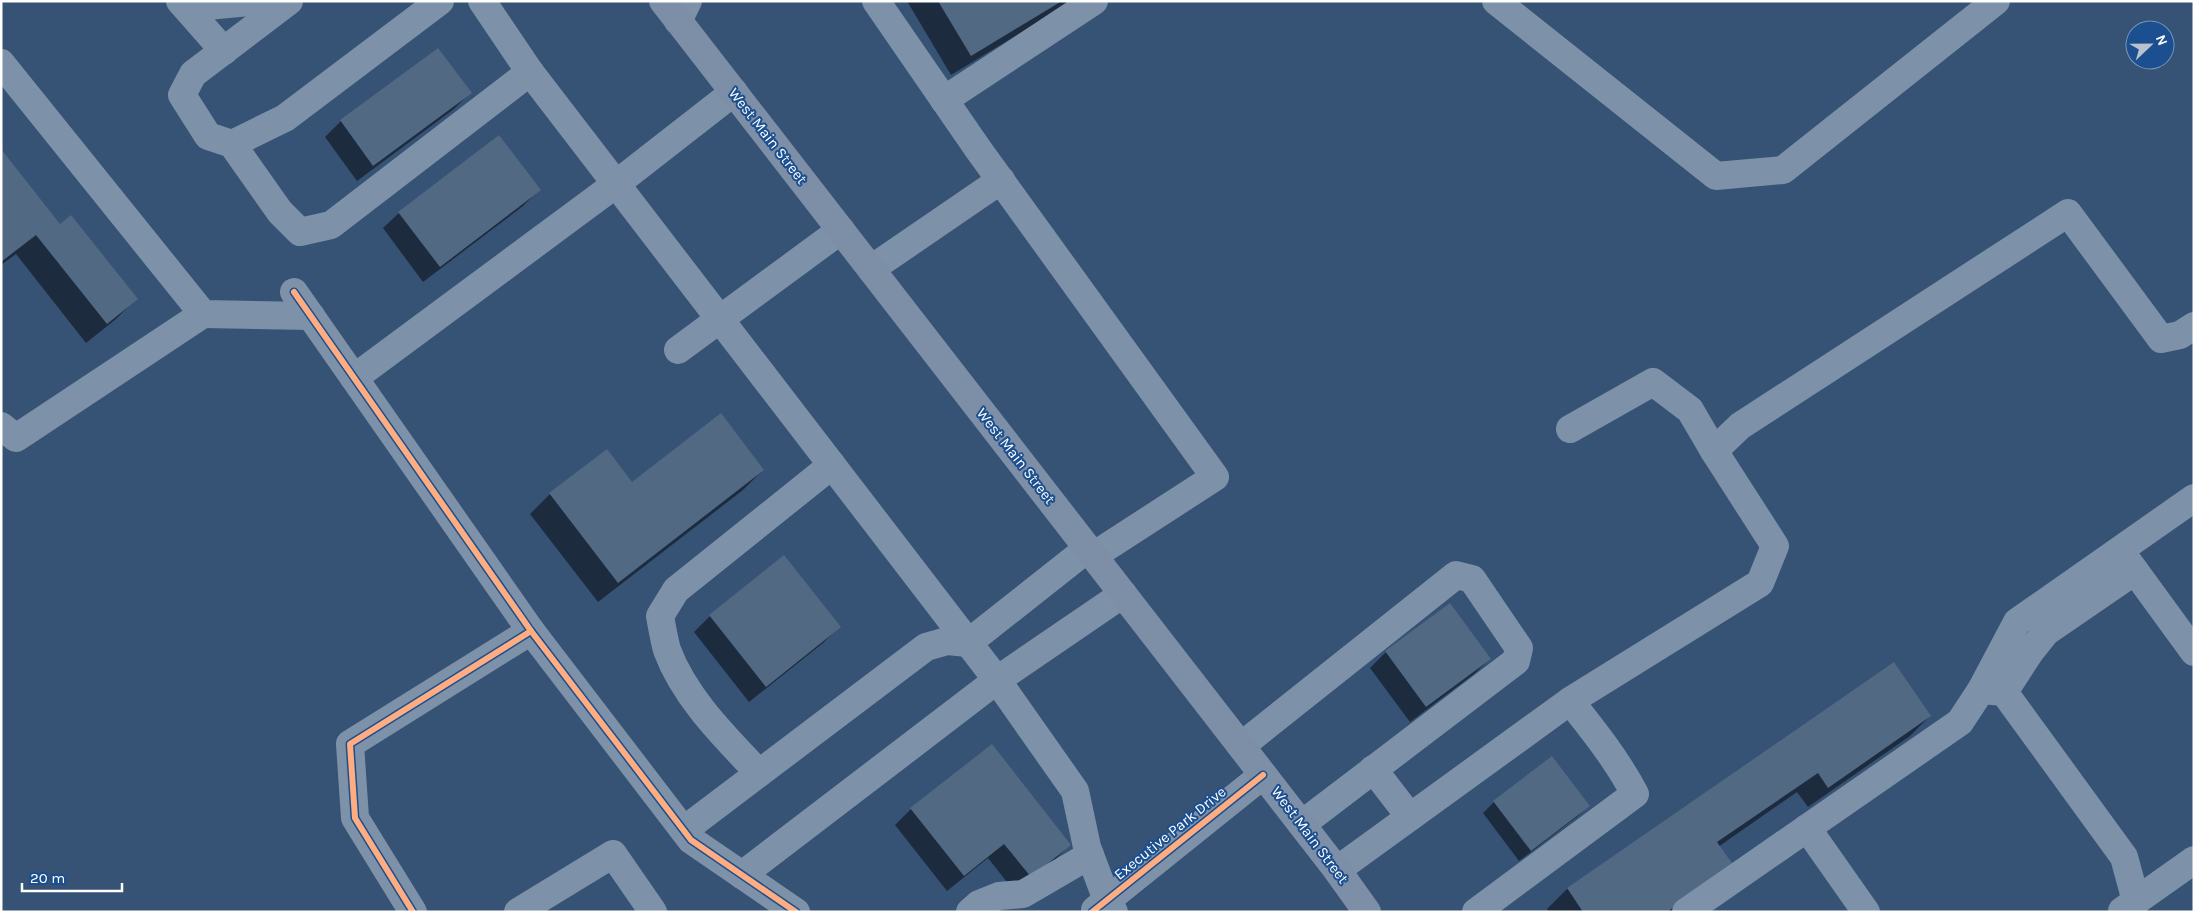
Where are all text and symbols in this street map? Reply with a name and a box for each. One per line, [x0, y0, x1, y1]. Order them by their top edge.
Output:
north arrow [2125, 20, 2175, 70]
text: N [2152, 32, 2171, 48]
street label: West Main Street [725, 84, 811, 188]
street label: West Main Street [973, 404, 1059, 508]
street label: Executive Park Drive [1110, 782, 1230, 884]
street label: West Main Street [1268, 783, 1353, 887]
scale bar [22, 860, 122, 892]
text: 20 m [30, 869, 65, 887]

